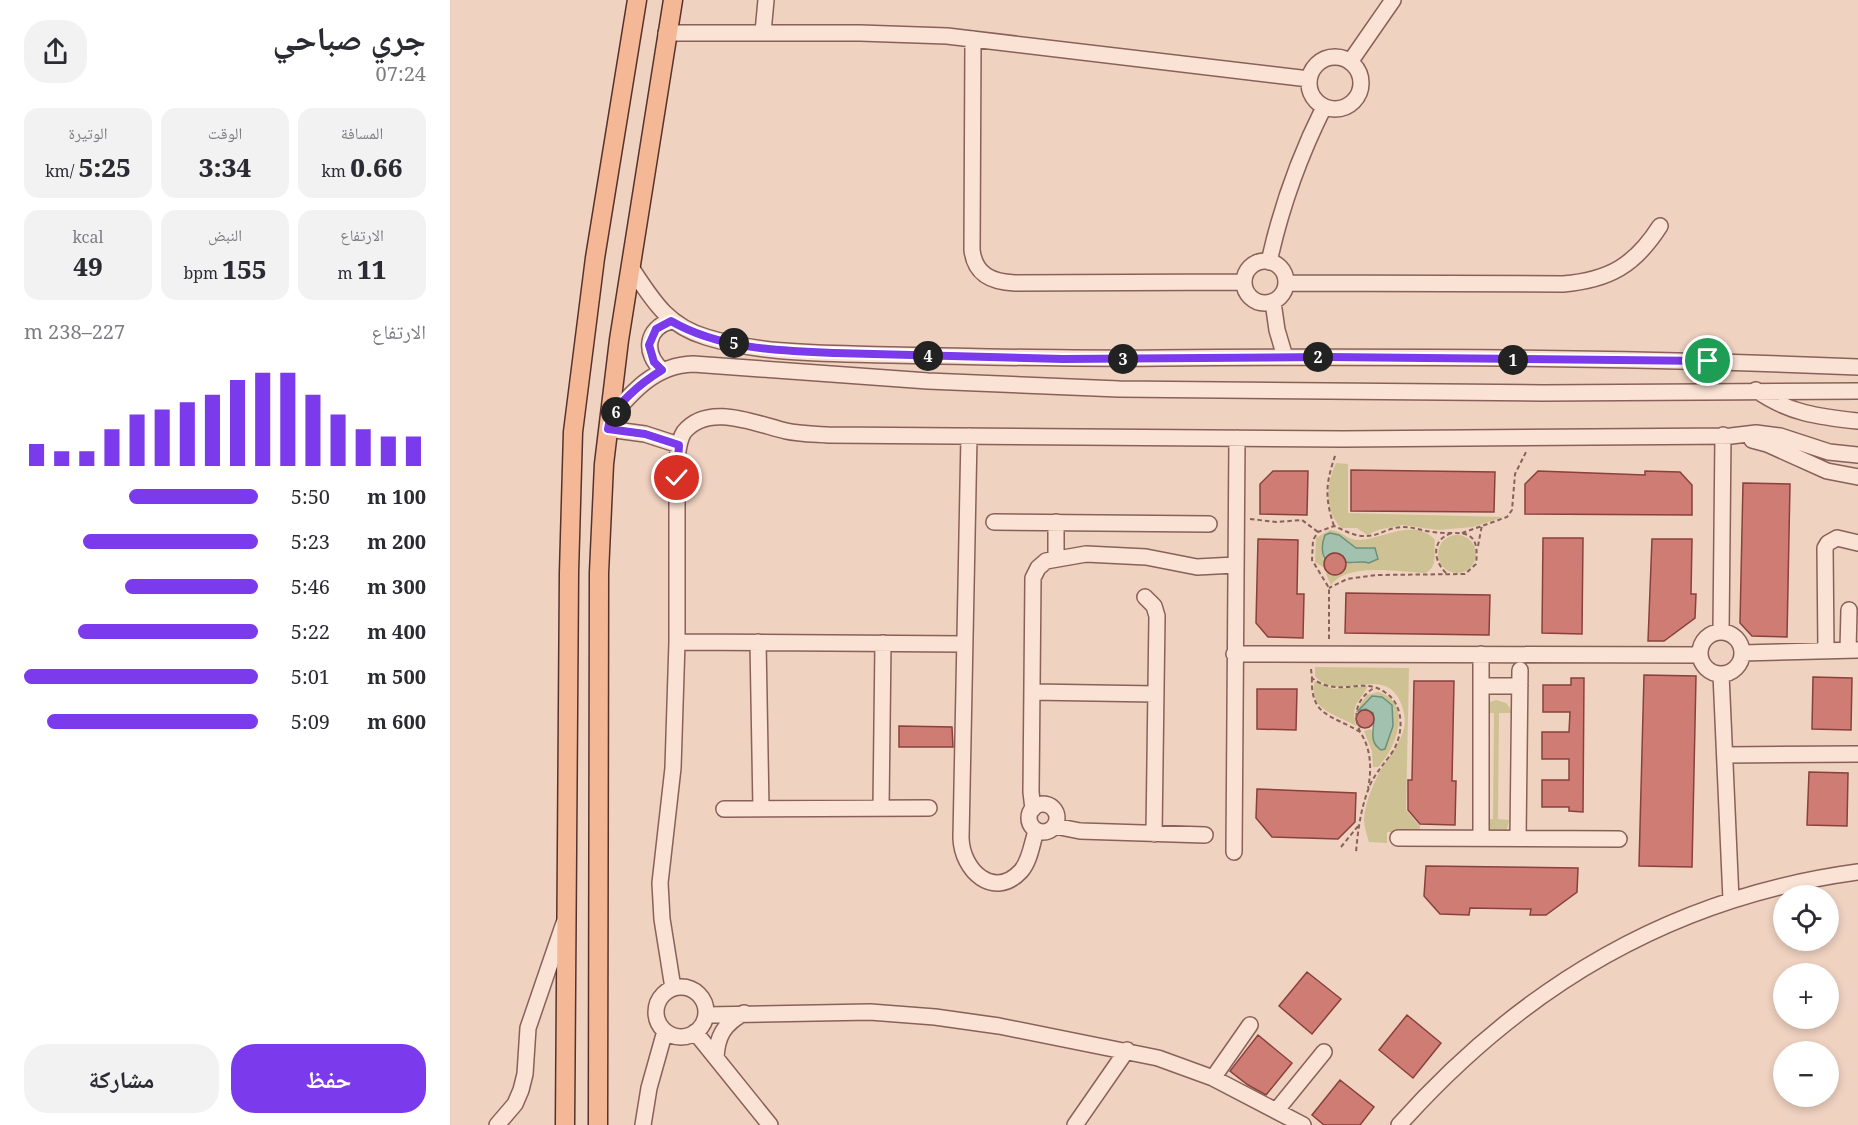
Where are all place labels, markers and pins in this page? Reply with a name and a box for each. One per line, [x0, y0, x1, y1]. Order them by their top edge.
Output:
pin: 5 [719, 328, 749, 358]
pin [1682, 335, 1733, 386]
pin: 4 [913, 341, 943, 371]
pin: 2 [1303, 342, 1333, 372]
pin: 3 [1108, 344, 1138, 374]
pin: 1 [1498, 345, 1528, 375]
pin: 6 [601, 397, 631, 427]
pin [651, 452, 702, 503]

